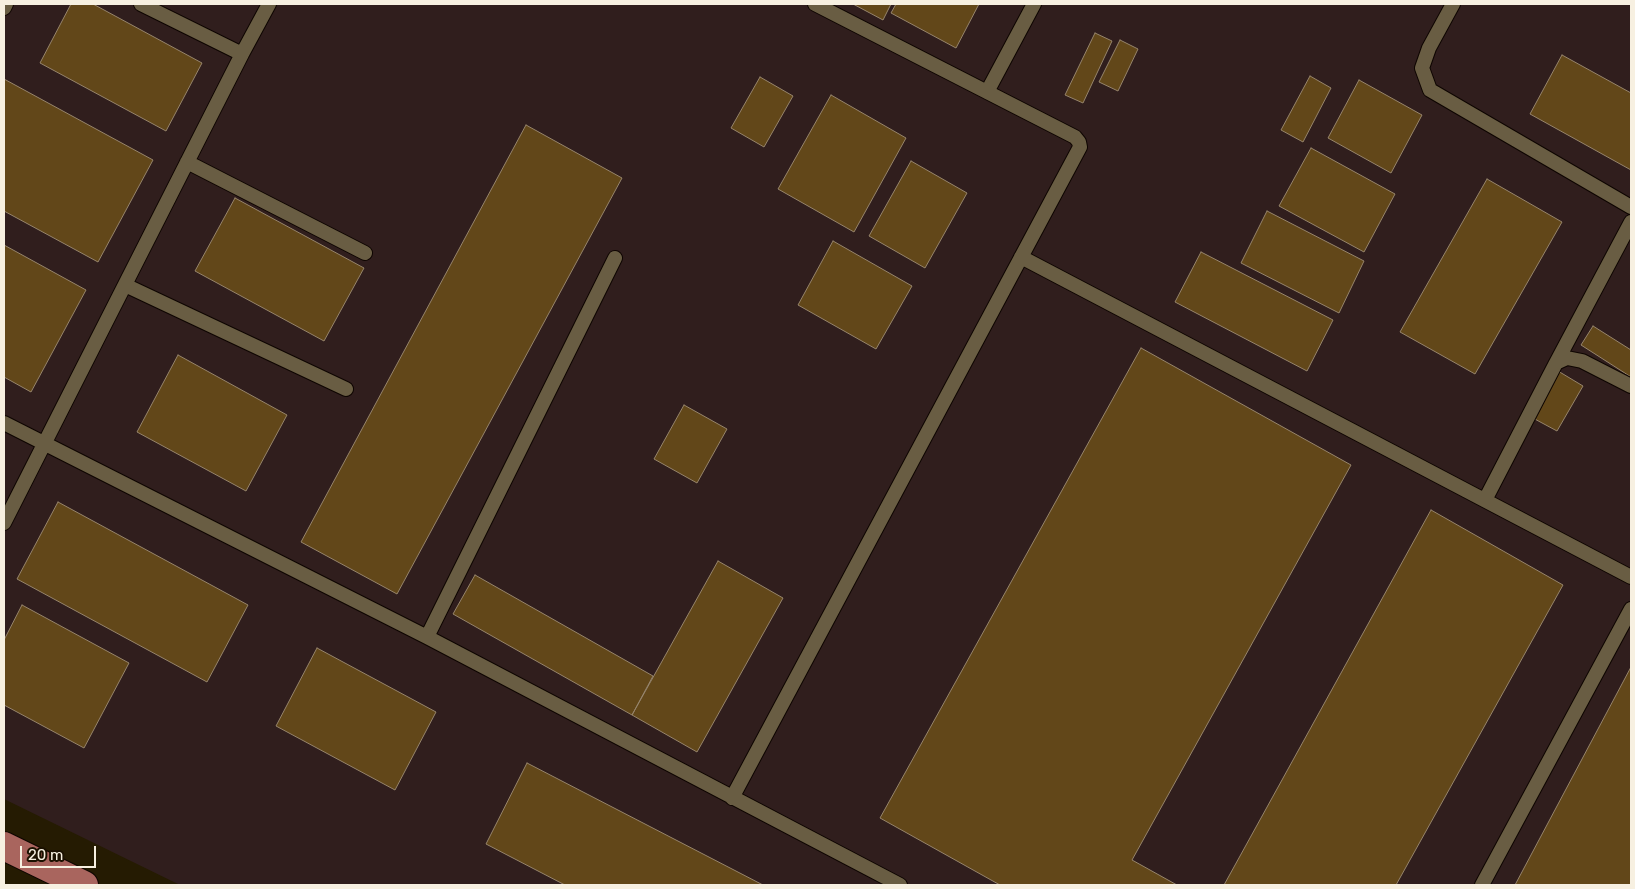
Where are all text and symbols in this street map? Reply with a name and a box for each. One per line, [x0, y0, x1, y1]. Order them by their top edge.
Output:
scale bar [22, 836, 99, 868]
text: 20 m [28, 846, 63, 864]

